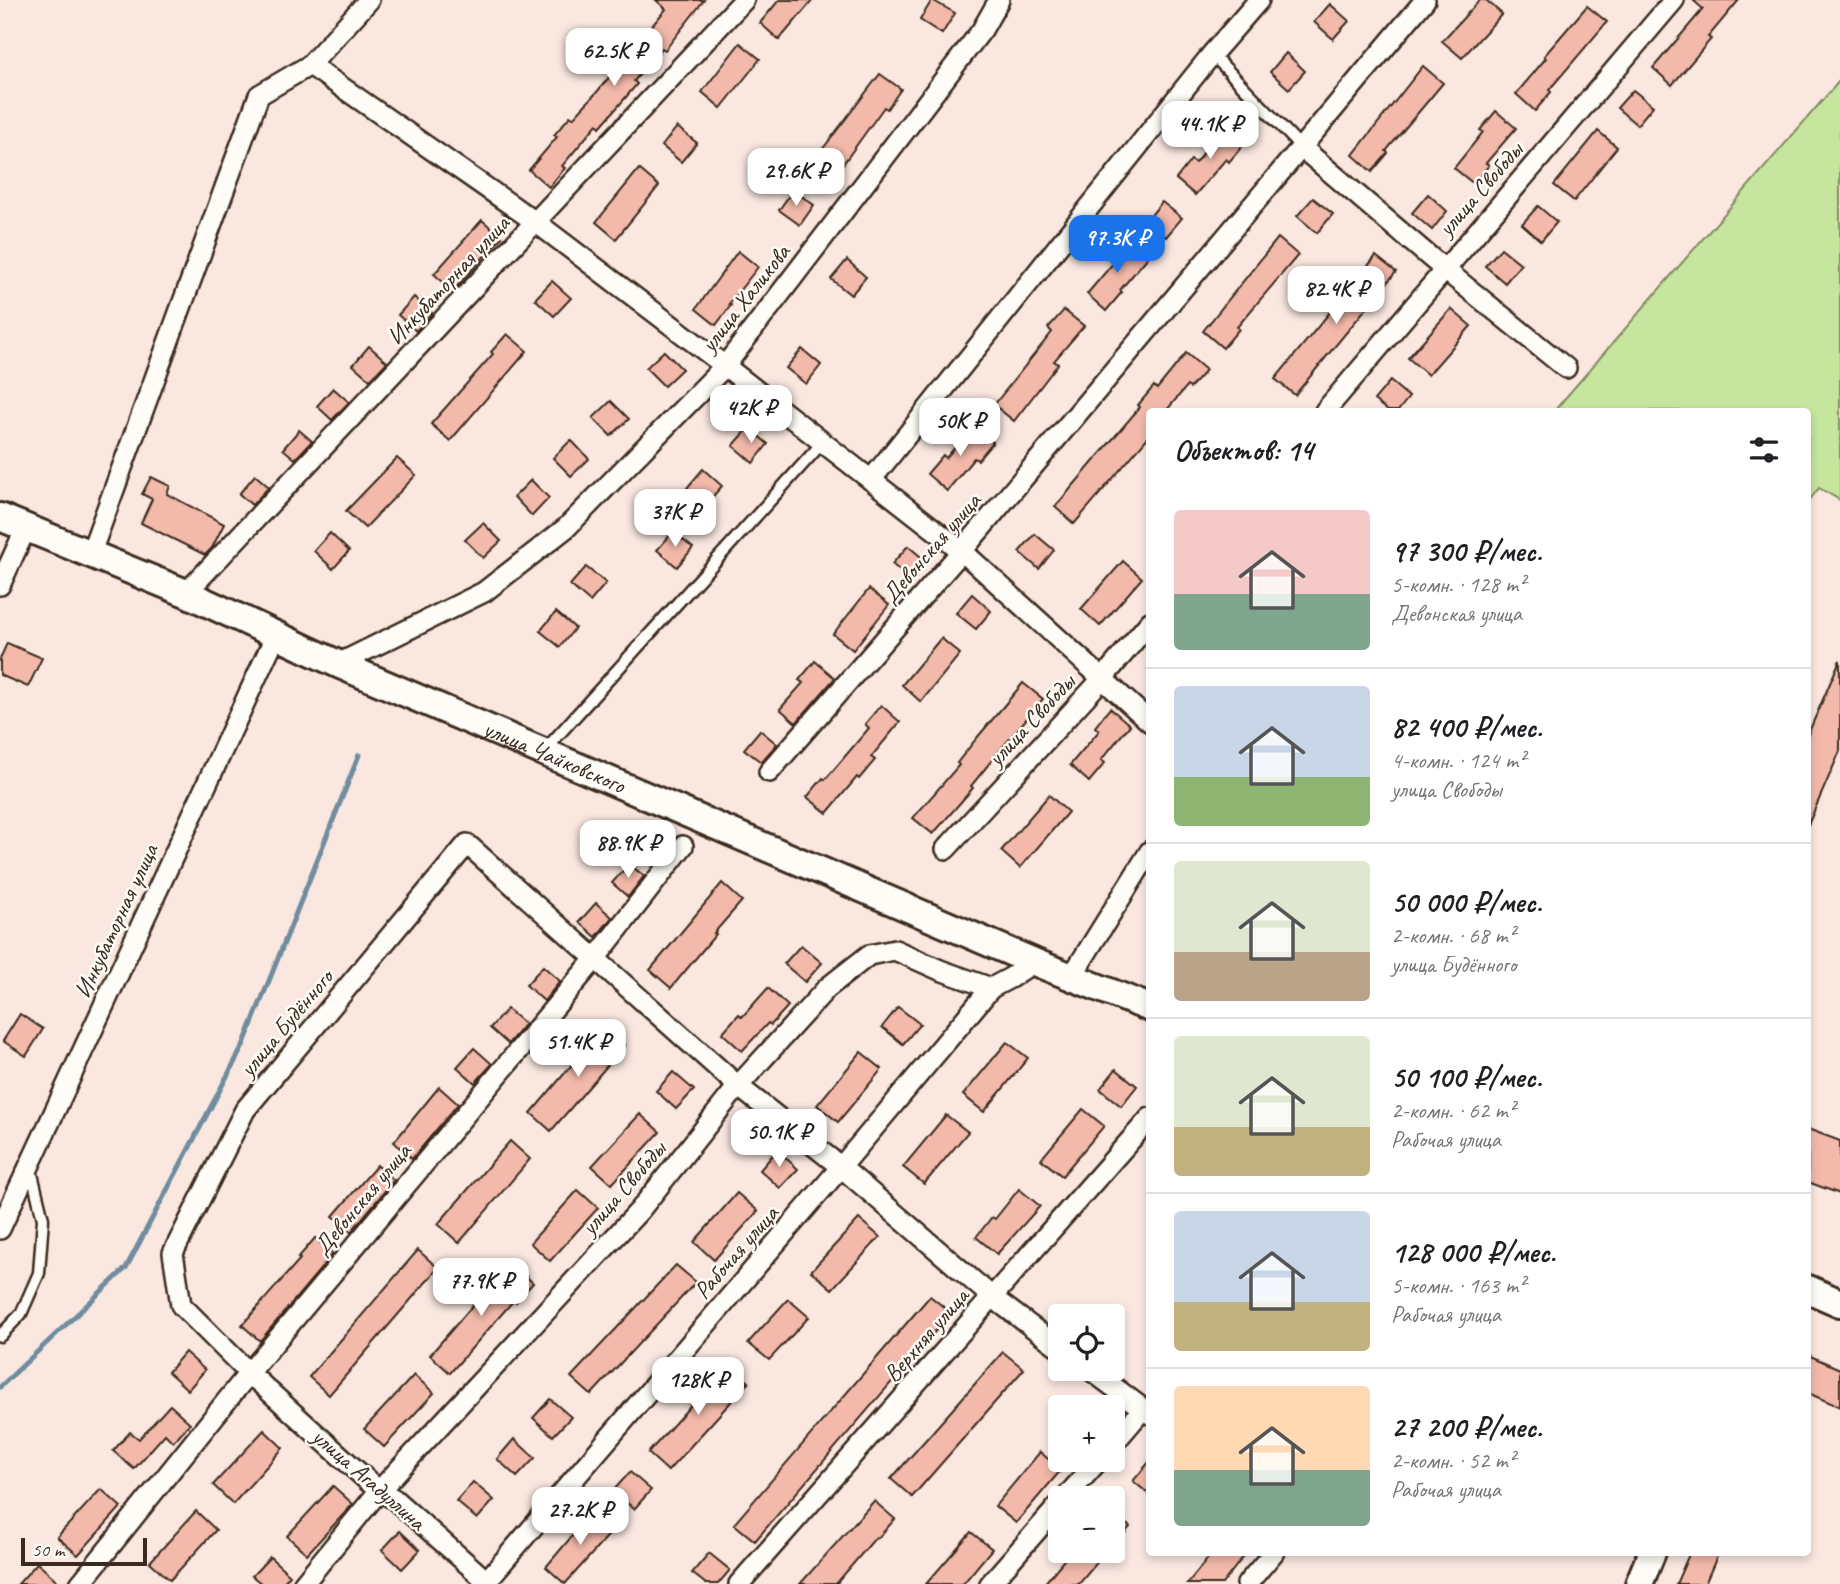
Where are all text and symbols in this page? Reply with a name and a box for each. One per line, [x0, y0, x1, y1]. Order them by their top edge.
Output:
pin: 62.5K ₽ [549, 28, 679, 88]
text: 62.5K ₽ [582, 36, 646, 65]
pin: 44.1K ₽ [1145, 102, 1275, 161]
text: 44.1K ₽ [1178, 109, 1242, 138]
street label: улица Свободы [1429, 134, 1531, 244]
pin: 29.6K ₽ [731, 148, 861, 208]
text: 29.6K ₽ [764, 156, 828, 185]
street label: Инкубаторная улица [380, 208, 517, 351]
pin: 97.3K ₽ [1052, 216, 1182, 275]
text: 97.3K ₽ [1085, 223, 1149, 252]
street label: улица Халикова [692, 237, 797, 360]
pin: 82.4K ₽ [1271, 266, 1401, 326]
text: 82.4K ₽ [1304, 274, 1368, 303]
pin: 42K ₽ [702, 386, 800, 445]
text: 42K ₽ [726, 393, 776, 422]
pin: 50K ₽ [911, 398, 1009, 458]
text: 50K ₽ [935, 406, 985, 435]
text: Объектов: 14 [1174, 431, 1313, 469]
icon: filters [1745, 431, 1783, 469]
street label: Девонская улица [875, 485, 988, 609]
pin: 37K ₽ [626, 490, 724, 549]
text: 37K ₽ [650, 497, 700, 526]
text: 97 300 ₽/мес. [1391, 532, 1542, 570]
icon: home [1230, 538, 1314, 622]
text: 5-комн. · 128 m² [1391, 570, 1525, 599]
text: Девонская улица [1391, 599, 1522, 628]
street label: улица Свободы [979, 666, 1083, 774]
text: 82 400 ₽/мес. [1391, 708, 1542, 746]
street label: улица Чайковского [477, 712, 631, 801]
icon: home [1230, 714, 1314, 798]
text: 4-комн. · 124 m² [1391, 746, 1525, 775]
text: улица Свободы [1391, 775, 1502, 804]
pin: 88.9K ₽ [563, 820, 693, 880]
text: 88.9K ₽ [596, 828, 660, 857]
street label: Инкубаторная улица [67, 838, 165, 1003]
text: 50 000 ₽/мес. [1391, 883, 1542, 921]
icon: home [1230, 889, 1314, 973]
text: 2-комн. · 68 m² [1391, 921, 1515, 950]
text: улица Будённого [1391, 950, 1516, 979]
street label: улица Будённого [231, 961, 341, 1084]
pin: 51.4K ₽ [513, 1020, 643, 1079]
text: 51.4K ₽ [546, 1027, 610, 1056]
text: 50 100 ₽/мес. [1391, 1058, 1542, 1096]
icon: home [1230, 1064, 1314, 1148]
text: 2-комн. · 62 m² [1391, 1096, 1515, 1125]
pin: 50.1K ₽ [714, 1110, 844, 1169]
text: 50.1K ₽ [747, 1117, 811, 1146]
text: Рабочая улица [1391, 1125, 1501, 1154]
street label: улица Свободы [572, 1133, 674, 1243]
street label: Девонская улица [307, 1136, 418, 1261]
street label: Рабочая улица [687, 1198, 786, 1305]
text: 128 000 ₽/мес. [1391, 1233, 1556, 1271]
icon: home [1230, 1239, 1314, 1323]
pin: 77.9K ₽ [416, 1258, 546, 1318]
text: 77.9K ₽ [449, 1266, 513, 1295]
text: 5-комн. · 163 m² [1391, 1271, 1525, 1300]
street label: Верхняя улица [877, 1280, 976, 1388]
text: Рабочая улица [1391, 1300, 1501, 1329]
map controls [1048, 1304, 1125, 1563]
button: locate [1048, 1304, 1125, 1381]
pin: 128K ₽ [641, 1358, 755, 1417]
text: 128K ₽ [668, 1365, 728, 1394]
button: + [1048, 1395, 1125, 1472]
text: 27 200 ₽/мес. [1391, 1408, 1542, 1446]
icon: home [1230, 1414, 1314, 1498]
street label: улица Агадуллина [304, 1420, 433, 1538]
text: 2-комн. · 52 m² [1391, 1446, 1515, 1475]
text: Рабочая улица [1391, 1475, 1501, 1504]
button: − [1048, 1486, 1125, 1563]
pin: 27.2K ₽ [515, 1488, 645, 1547]
text: 27.2K ₽ [548, 1495, 612, 1524]
scale bar [21, 1535, 147, 1567]
text: 50 m [32, 1538, 64, 1562]

